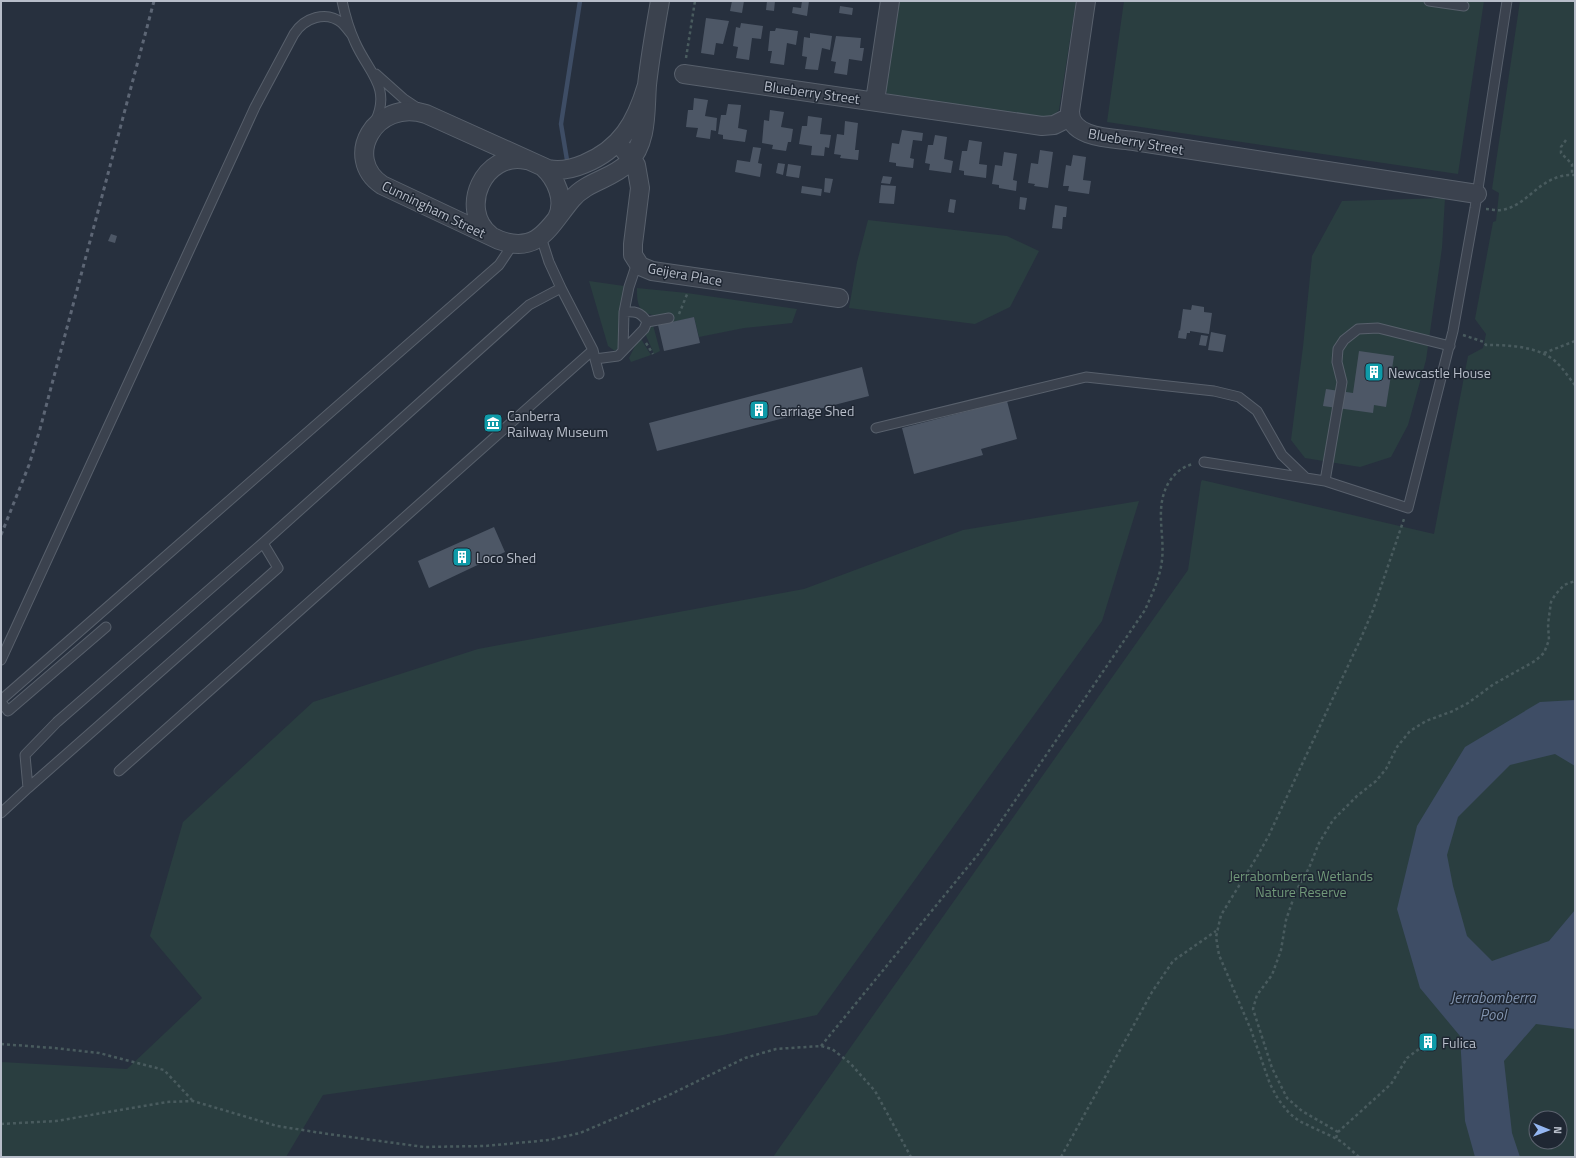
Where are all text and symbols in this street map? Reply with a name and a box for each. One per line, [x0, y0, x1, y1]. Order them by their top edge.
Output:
street label: Blueberry Street [763, 75, 861, 109]
street label: Blueberry Street [1087, 122, 1185, 160]
street label: Cunningham Street [379, 175, 490, 243]
street label: Geijera Place [646, 257, 724, 291]
building icon: Newcastle House [1363, 361, 1385, 383]
place label: Newcastle House [1388, 362, 1491, 383]
building icon: Carriage Shed [748, 399, 770, 421]
place label: Carriage Shed [773, 400, 854, 421]
place label: Canberra Railway Museum [507, 405, 608, 442]
museum icon: Canberra Railway Museum [482, 412, 504, 434]
building icon: Loco Shed [451, 546, 473, 568]
place label: Loco Shed [476, 547, 536, 568]
park label: Jerrabomberra Wetlands Nature Reserve [1229, 865, 1373, 902]
water label: Jerrabomberra Pool [1450, 986, 1537, 1026]
building icon: Fulica [1417, 1031, 1439, 1053]
place label: Fulica [1442, 1032, 1476, 1053]
north arrow [1528, 1110, 1568, 1150]
text: N [1550, 1126, 1566, 1134]

